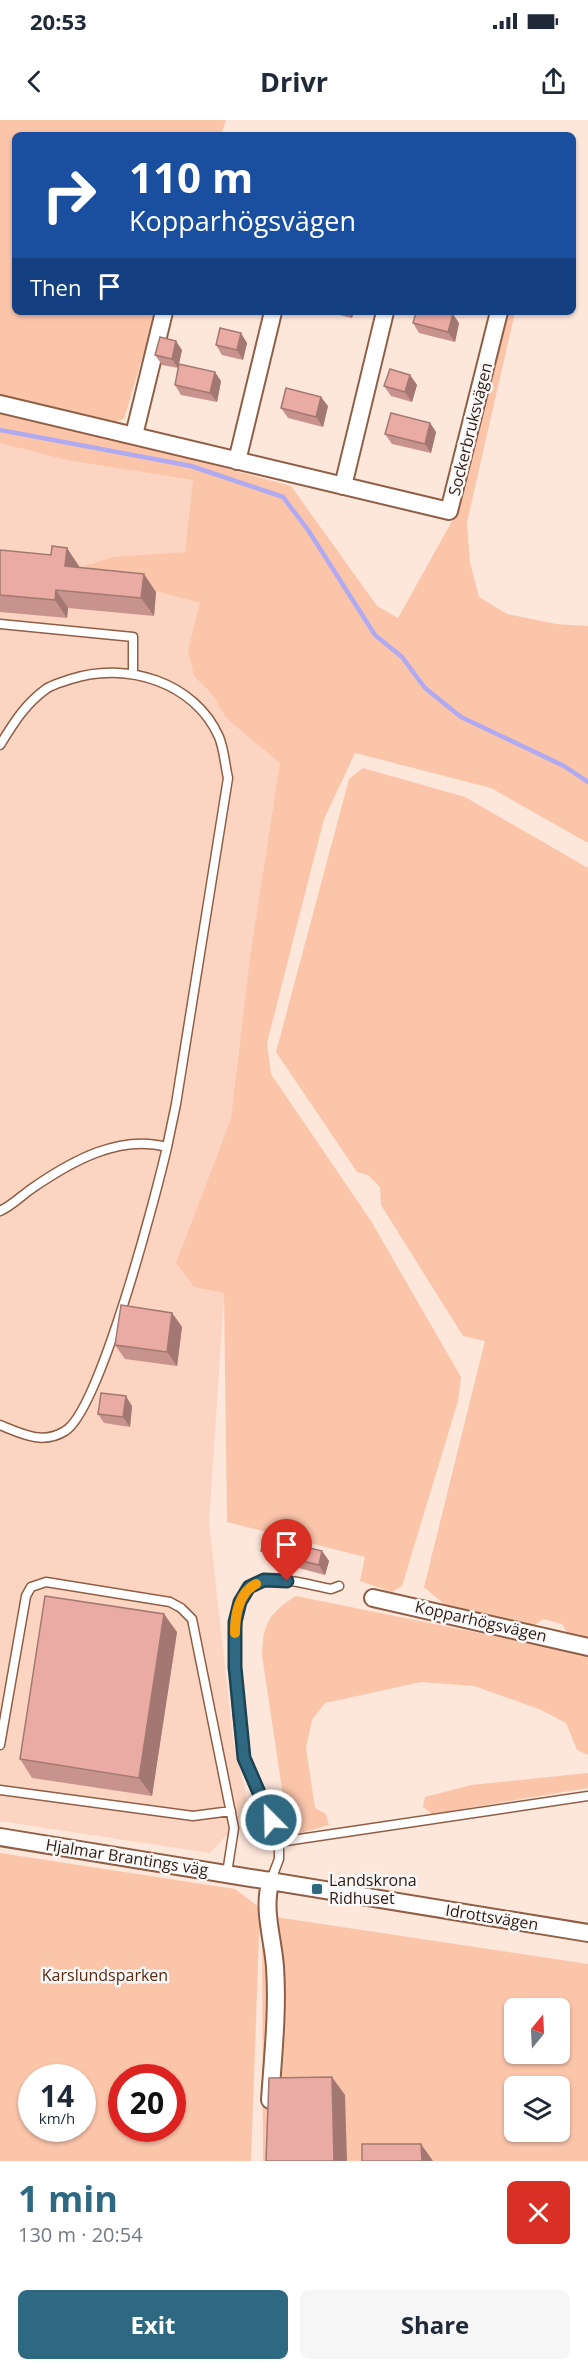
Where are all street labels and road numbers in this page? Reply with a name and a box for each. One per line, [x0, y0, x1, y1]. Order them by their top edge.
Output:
street label: Sockerbruksvägen [443, 360, 497, 498]
street label: Kopparhögsvägen [413, 1595, 549, 1647]
street label: Hjalmar Brantings väg [44, 1833, 210, 1881]
street label: Idrottsvägen [444, 1899, 540, 1935]

